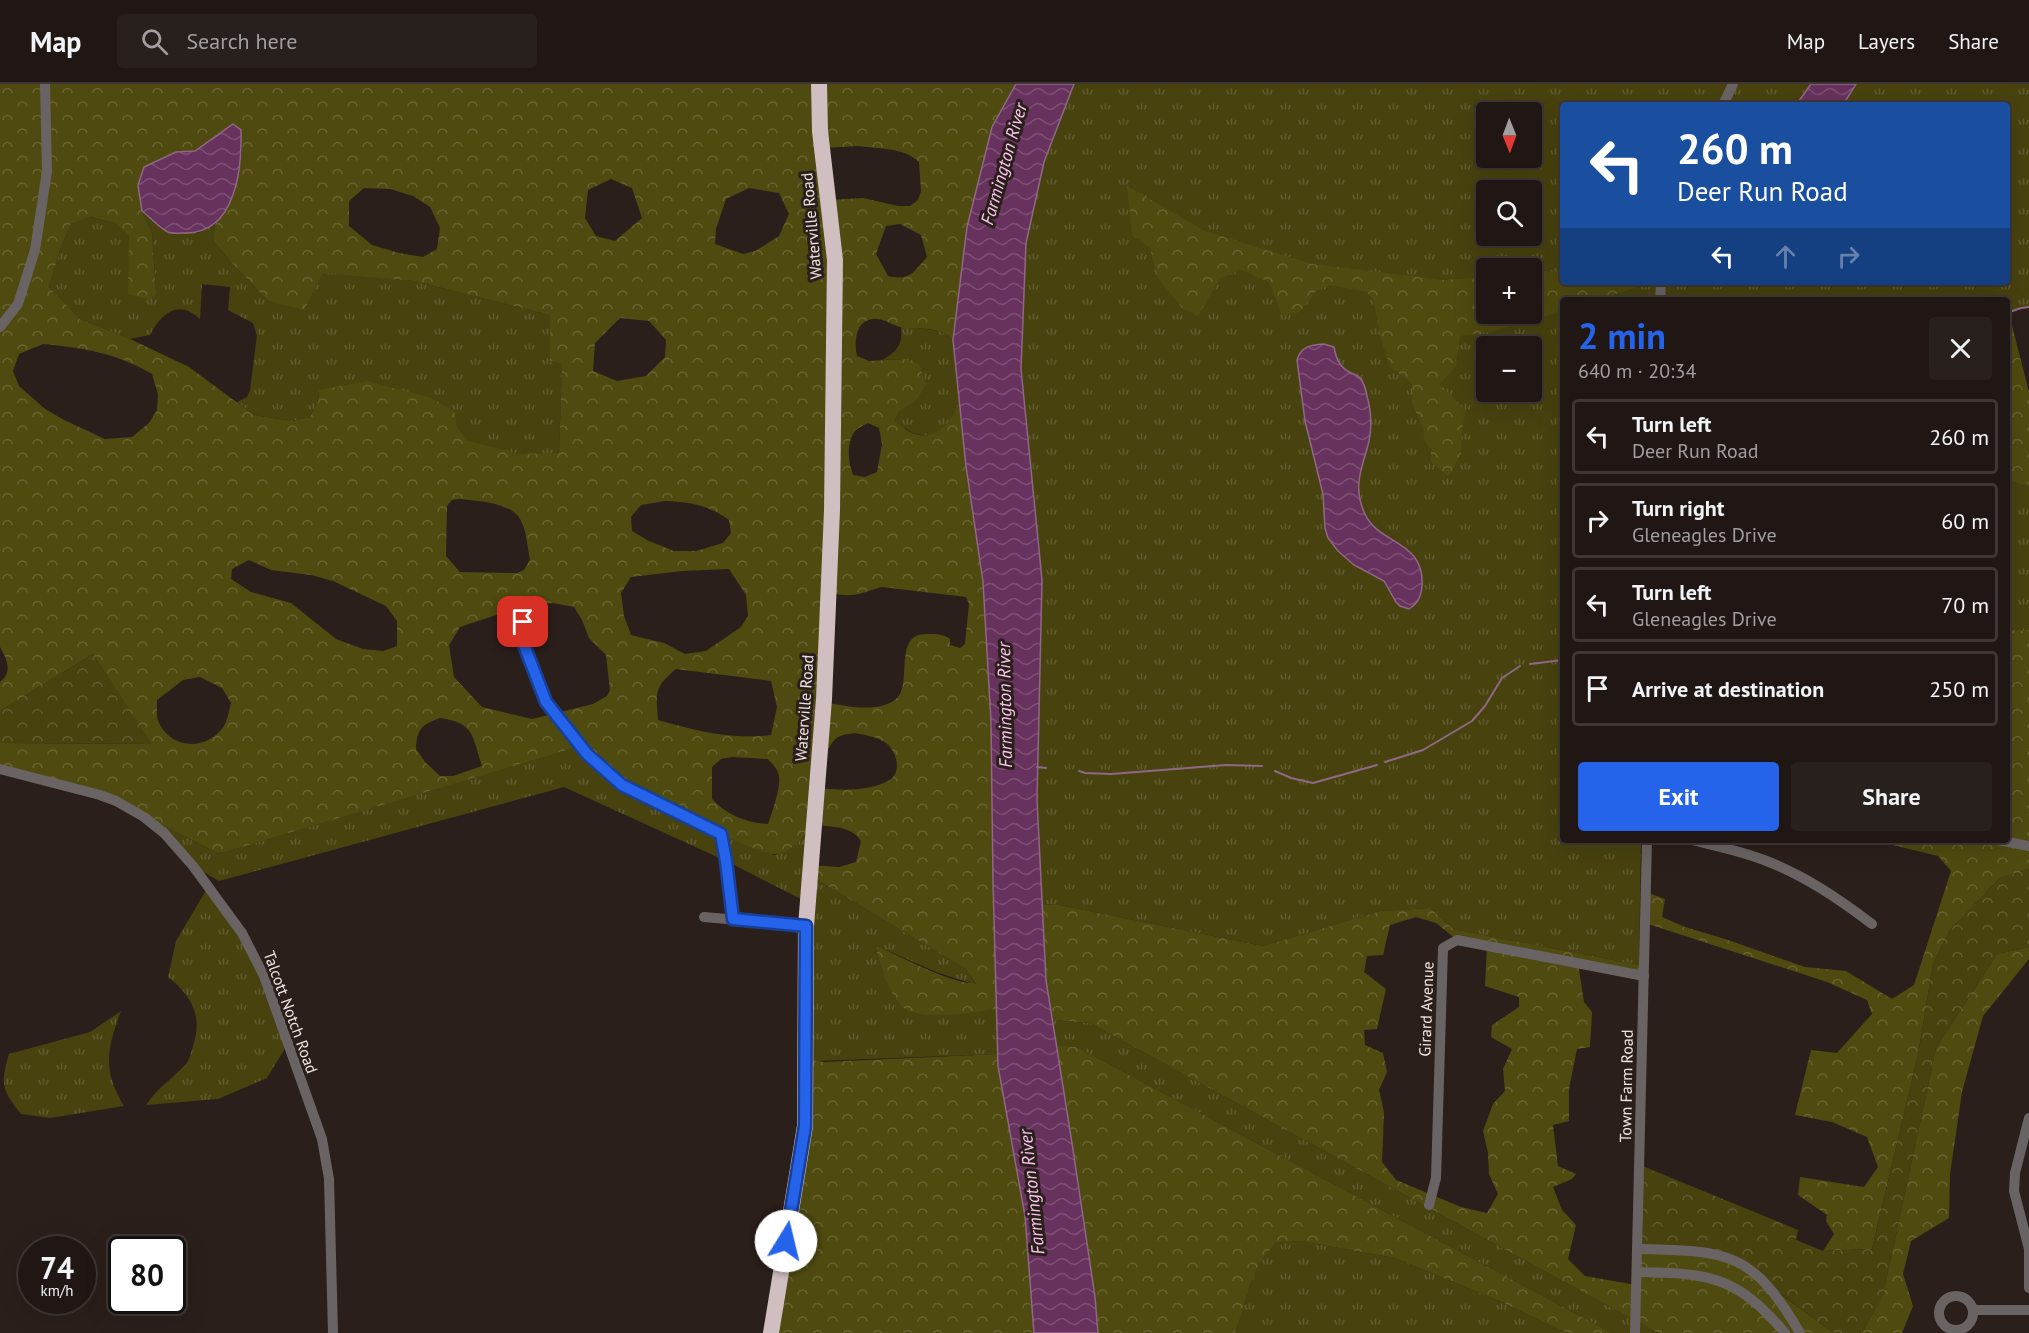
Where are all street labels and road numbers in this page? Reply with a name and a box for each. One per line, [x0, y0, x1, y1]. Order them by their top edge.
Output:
street label: Waterville Road [796, 172, 826, 280]
street label: Waterville Road [790, 654, 818, 762]
street label: Talcott Notch Road [260, 948, 322, 1076]
street label: Girard Avenue [1414, 961, 1438, 1057]
street label: Town Farm Road [1615, 1029, 1637, 1143]

